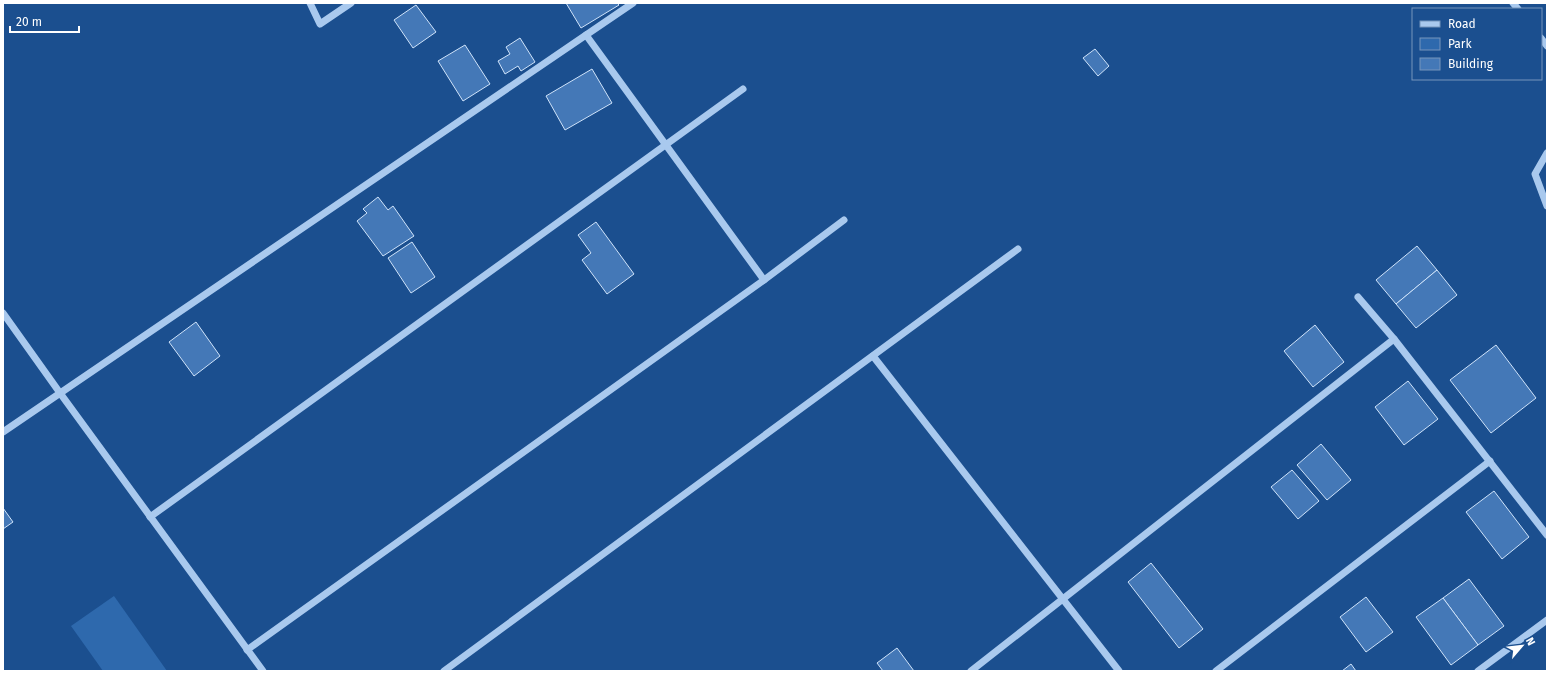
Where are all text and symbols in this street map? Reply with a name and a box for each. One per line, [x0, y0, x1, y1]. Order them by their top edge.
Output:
scale bar [10, 8, 79, 34]
legend [1412, 8, 1542, 80]
text: 20 m [16, 15, 42, 29]
text: Road [1448, 17, 1476, 31]
text: Park [1448, 37, 1472, 51]
text: Building [1448, 57, 1494, 71]
north arrow [1502, 626, 1542, 666]
text: N [1523, 635, 1538, 648]

